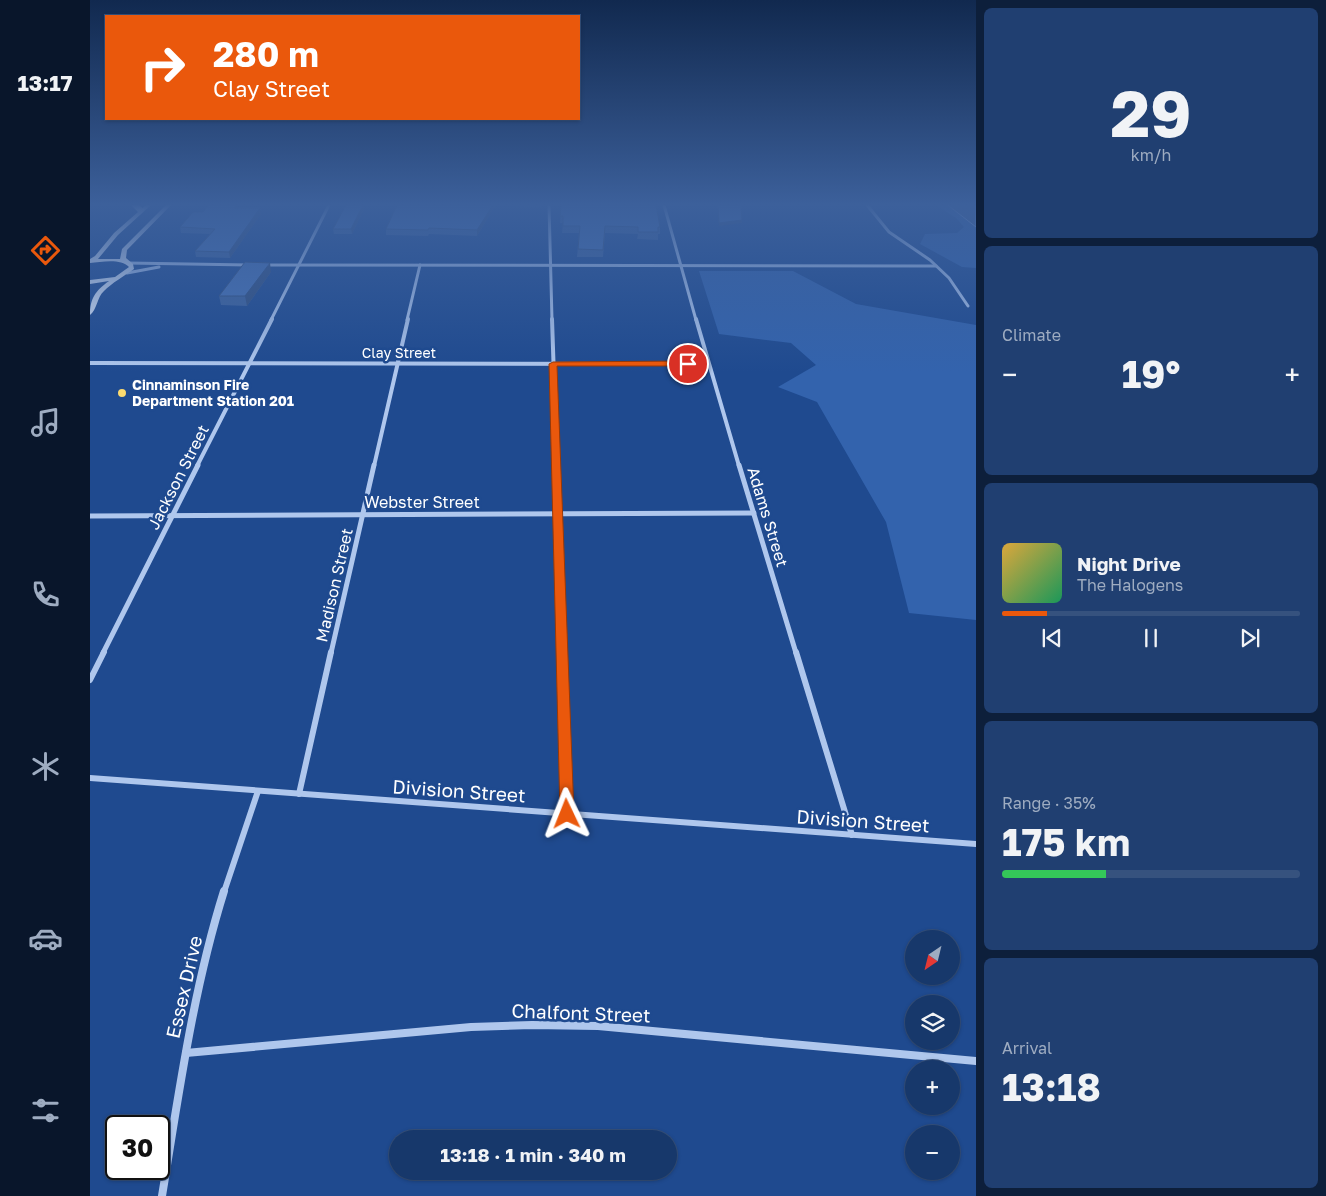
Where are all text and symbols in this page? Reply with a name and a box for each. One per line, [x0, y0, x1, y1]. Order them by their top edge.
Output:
text: 280 m [213, 33, 319, 75]
icon: right [130, 35, 195, 100]
text: 13:17 [17, 69, 73, 96]
text: 29 [1111, 73, 1191, 151]
text: Clay Street [213, 75, 330, 102]
text: km/h [1131, 145, 1171, 165]
icon: directions [28, 233, 63, 268]
text: Climate [1002, 325, 1061, 345]
pin [667, 343, 709, 385]
street label: Clay Street [362, 344, 436, 361]
icon: arrive [674, 350, 702, 378]
text: 19° [1122, 351, 1180, 396]
text: − [1002, 358, 1017, 391]
text: + [1285, 358, 1300, 391]
place label: Cinnaminson Fire Department Station 201 [132, 376, 294, 409]
marker: Cinnaminson Fire Department Station 201 [116, 387, 128, 399]
icon: music [28, 405, 63, 440]
street label: Jackson Street [143, 421, 213, 533]
street label: Adams Street [743, 465, 793, 569]
street label: Webster Street [364, 492, 480, 512]
street label: Madison Street [311, 526, 357, 644]
text: Night Drive [1077, 552, 1181, 575]
text: The Halogens [1077, 575, 1183, 595]
icon: phone [28, 577, 63, 612]
icon: previous [1038, 624, 1066, 652]
icon: pause [1137, 624, 1165, 652]
icon: next [1236, 624, 1264, 652]
icon: climate [28, 749, 63, 784]
street label: Division Street [392, 774, 526, 807]
position arrow [540, 787, 592, 839]
text: Range · 35% [1002, 793, 1096, 813]
street label: Division Street [796, 804, 930, 837]
text: 175 km [1002, 819, 1130, 864]
icon: car [28, 921, 63, 956]
north arrow [905, 930, 960, 985]
map controls [905, 930, 960, 1180]
street label: Essex Drive [161, 933, 206, 1040]
button: layers [905, 995, 960, 1050]
street label: Chalfont Street [511, 999, 651, 1026]
text: Arrival [1002, 1038, 1052, 1058]
button: + [905, 1060, 960, 1115]
text: 13:18 [1002, 1064, 1101, 1109]
icon: filters [28, 1093, 63, 1128]
speed limit sign: 30 [105, 1115, 170, 1180]
button: − [905, 1125, 960, 1180]
text: 13:18 · 1 min · 340 m [440, 1143, 626, 1166]

